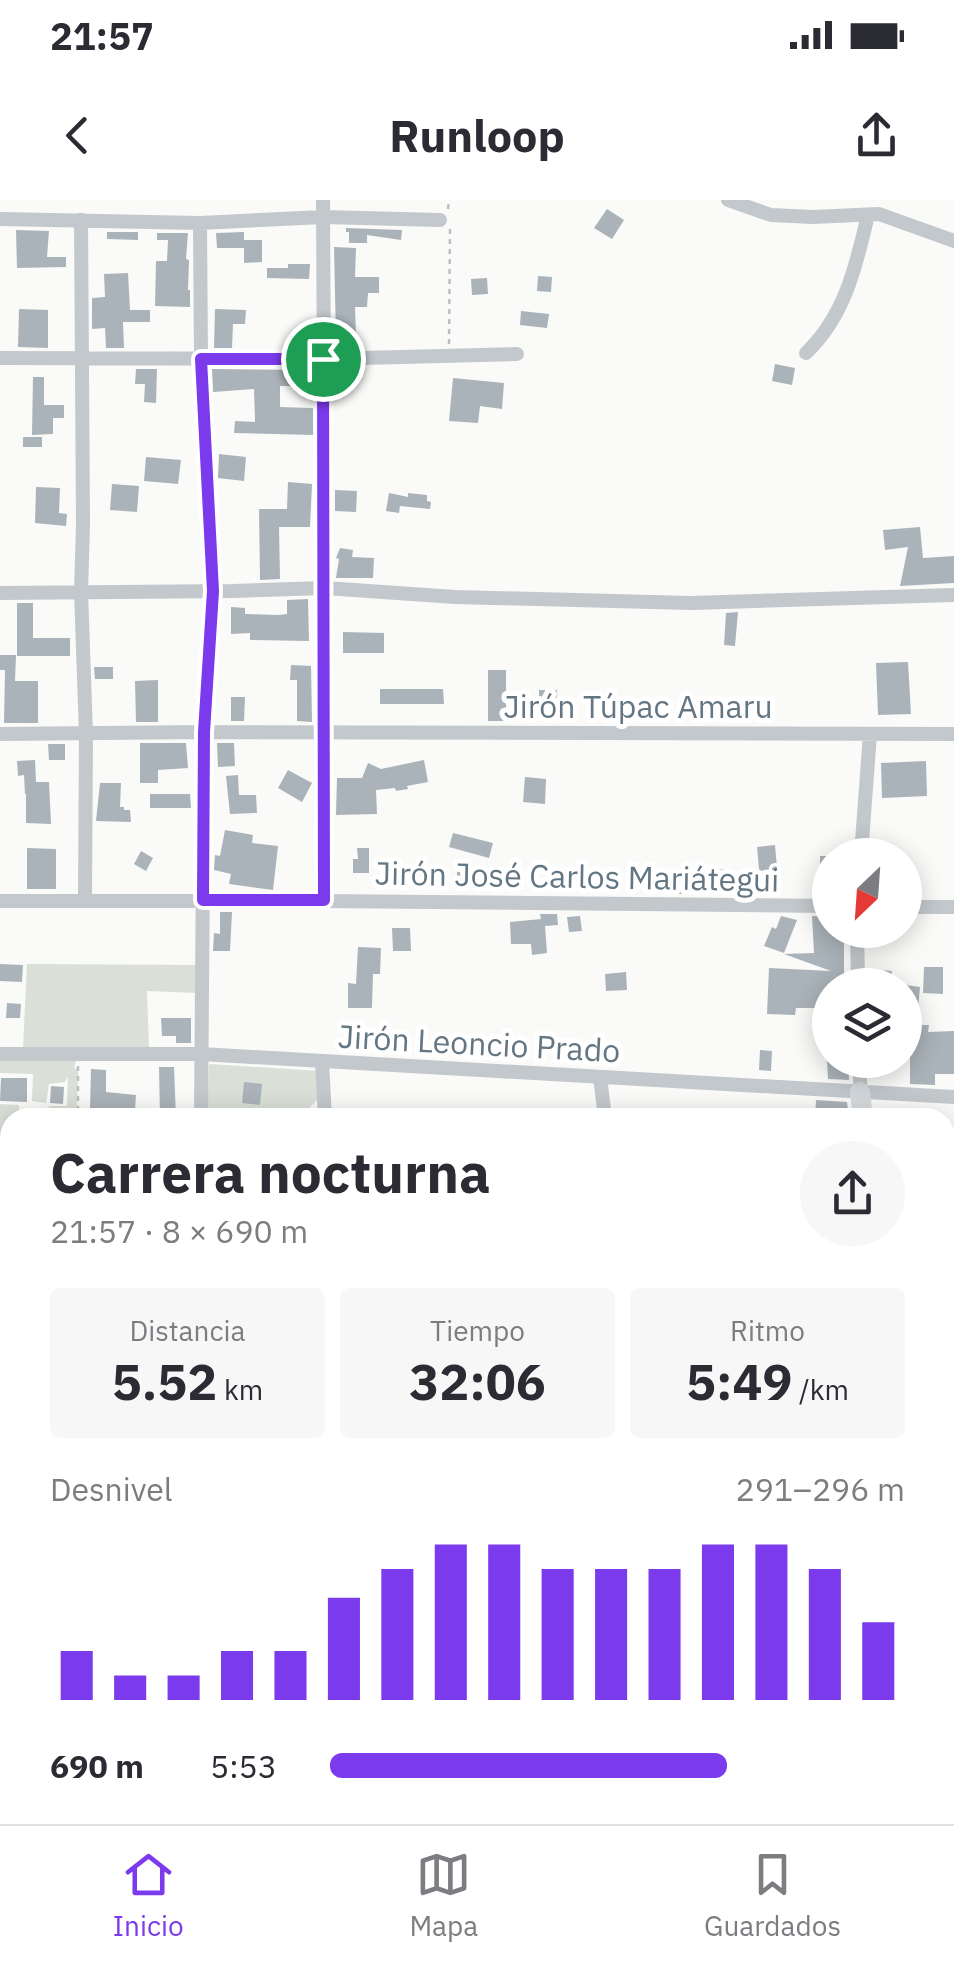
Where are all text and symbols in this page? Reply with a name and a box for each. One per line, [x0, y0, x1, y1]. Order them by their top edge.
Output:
text: 21:57 [50, 11, 154, 60]
text: Runloop [389, 106, 565, 164]
icon: back [50, 108, 105, 163]
icon: share [849, 108, 904, 163]
pin [281, 317, 366, 402]
icon: arrive [296, 332, 351, 387]
street label: Jirón Túpac Amaru [503, 685, 773, 727]
north arrow [812, 838, 922, 948]
map controls [812, 838, 922, 1078]
street label: Jirón José Carlos Mariátegui [374, 851, 780, 901]
button: layers [812, 968, 922, 1078]
street label: Jirón Leoncio Prado [337, 1015, 621, 1071]
text: Carrera nocturna [50, 1137, 490, 1208]
button: share [800, 1141, 905, 1246]
text: 21:57 · 8 × 690 m [50, 1210, 308, 1252]
text: Distancia [130, 1312, 245, 1349]
text: Tiempo [430, 1312, 525, 1349]
text: Ritmo [730, 1312, 805, 1349]
text: 5.52 [112, 1349, 217, 1414]
text: 32:06 [409, 1349, 546, 1414]
text: 5:49 [686, 1349, 792, 1414]
text: km [217, 1371, 263, 1408]
text: /km [792, 1371, 849, 1408]
text: Desnivel [50, 1468, 173, 1510]
text: 291–296 m [735, 1468, 905, 1510]
text: 690 m [50, 1745, 144, 1787]
text: 5:53 [210, 1745, 277, 1787]
tab: Inicio [113, 1847, 184, 1944]
tab: Mapa [409, 1847, 478, 1944]
tab: Guardados [704, 1847, 841, 1944]

